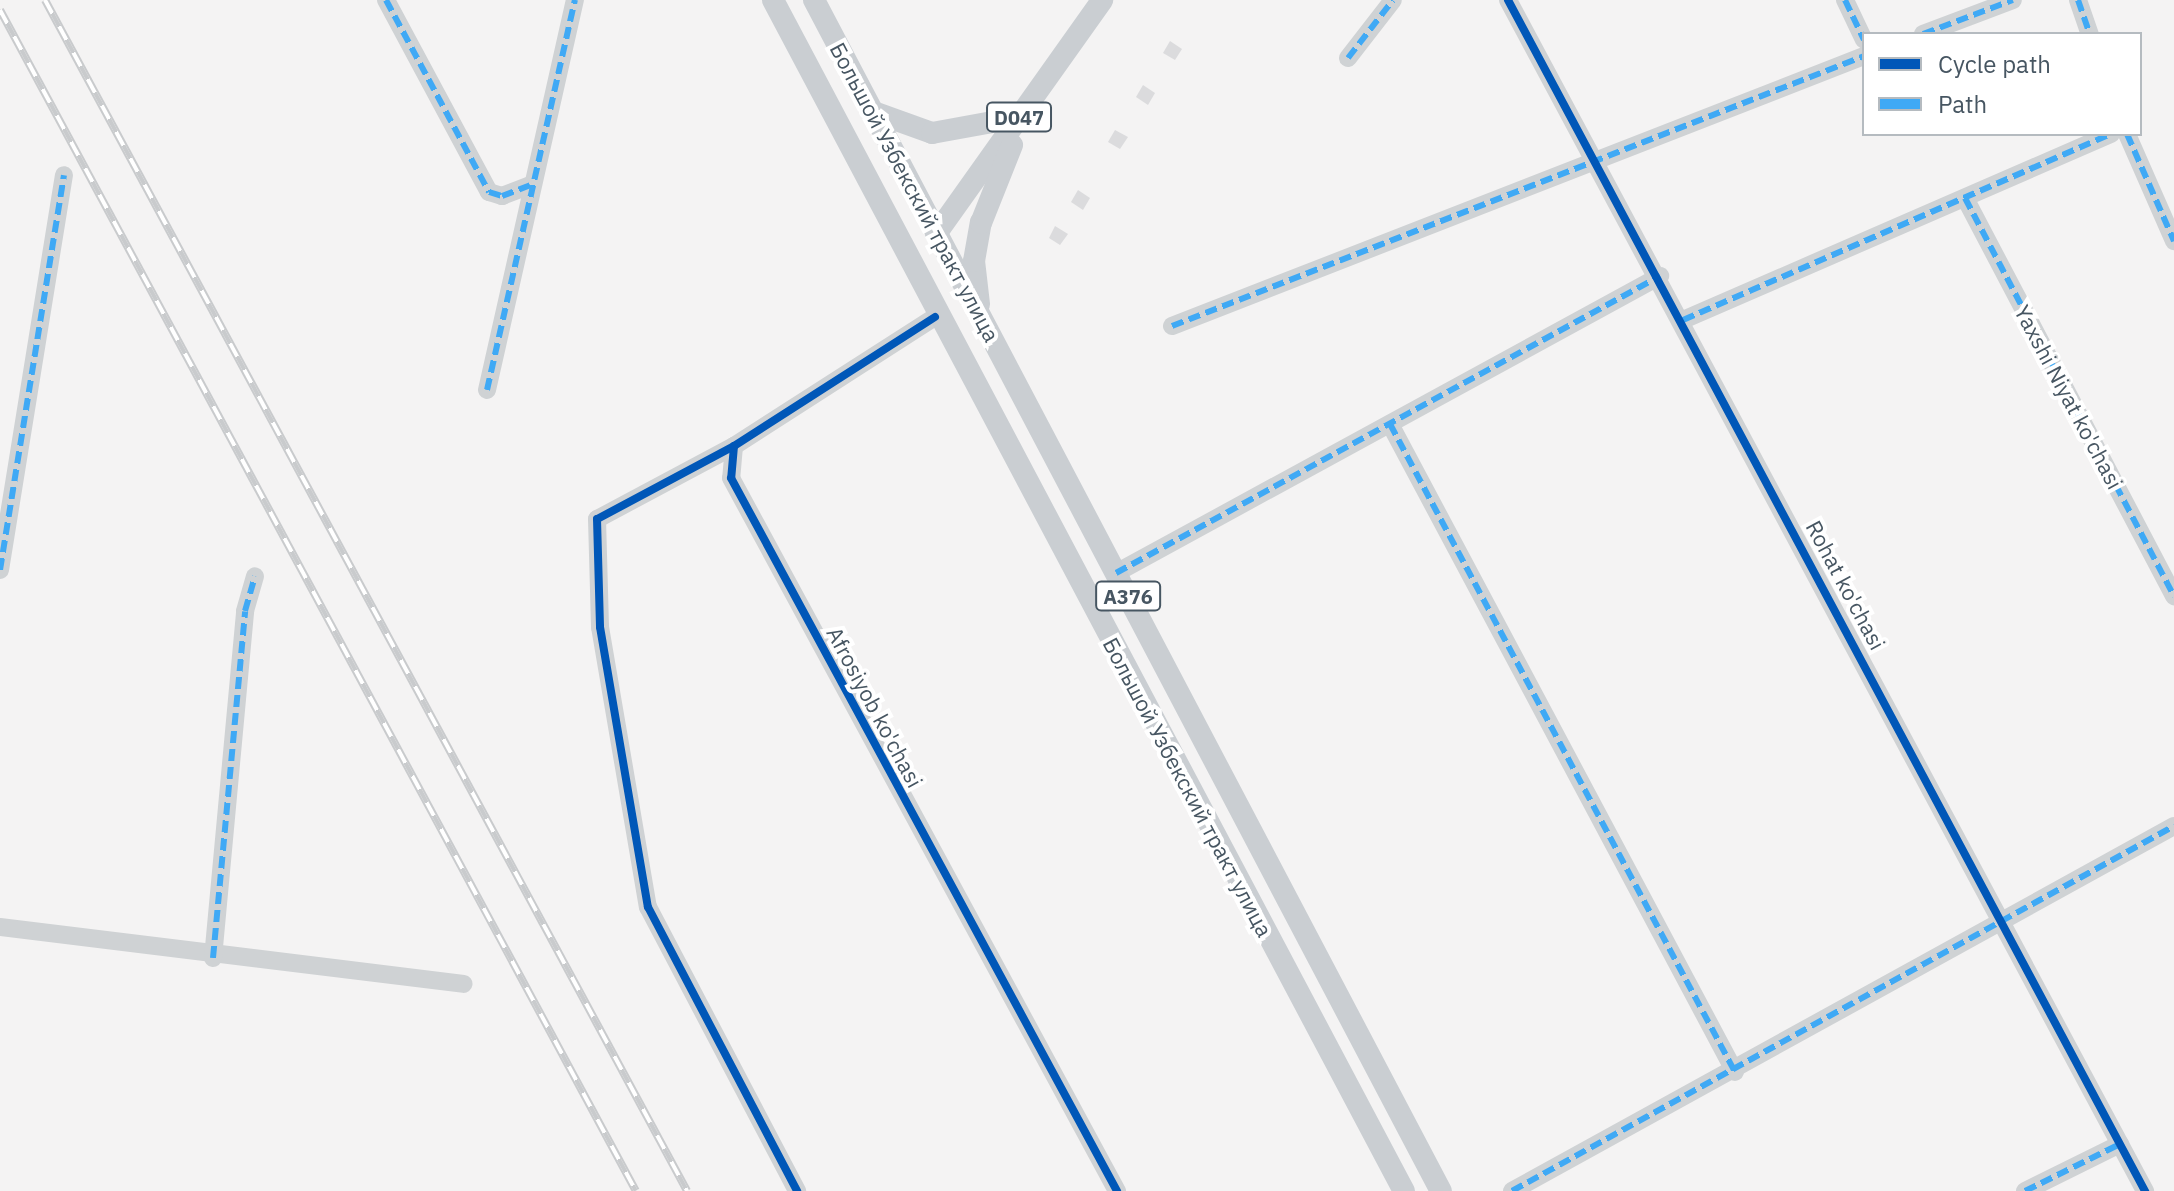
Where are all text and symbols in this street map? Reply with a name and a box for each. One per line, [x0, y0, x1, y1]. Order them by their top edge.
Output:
legend [1862, 32, 2142, 136]
street label: Большой Узбекский тракт улица [825, 38, 1005, 346]
text: Cycle path [1938, 48, 2051, 80]
text: Path [1938, 88, 1987, 120]
road number: D047 [985, 101, 1053, 133]
street label: Yaxshi Niyat ko'chasi [2009, 300, 2129, 494]
street label: Rohat ko'chasi [1801, 516, 1891, 654]
road number: A376 [1094, 580, 1162, 612]
street label: Afrosiyob ko'chasi [821, 622, 929, 792]
street label: Большой Узбекский тракт улица [1098, 633, 1278, 941]

